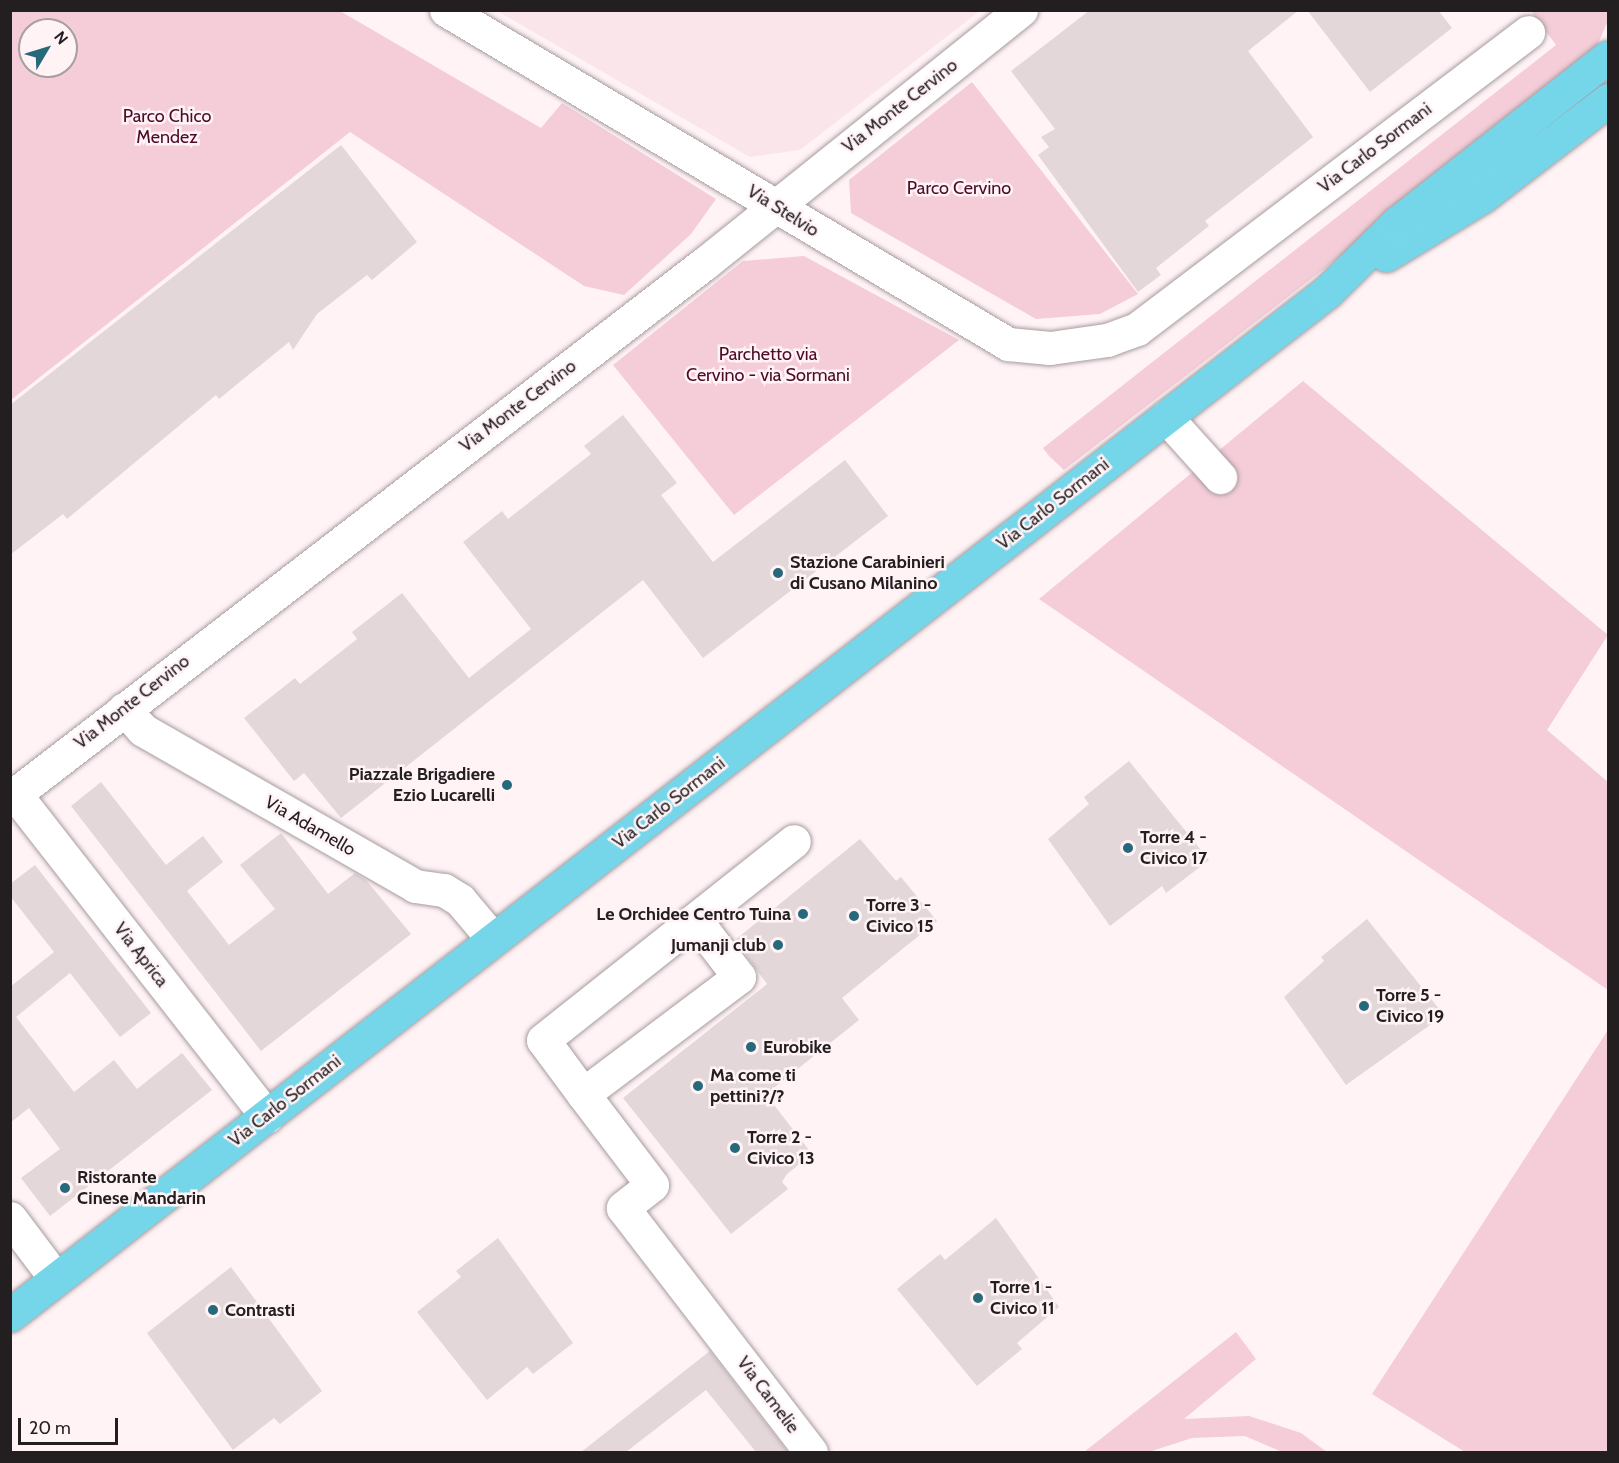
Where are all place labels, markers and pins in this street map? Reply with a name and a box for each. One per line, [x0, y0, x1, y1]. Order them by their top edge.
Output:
place label: Stazione Carabinieri di Cusano Milanino [790, 552, 945, 594]
marker: Stazione Carabinieri di Cusano Milanino [771, 566, 785, 580]
place label: Piazzale Brigadiere Ezio Lucarelli [349, 764, 495, 806]
marker: Piazzale Brigadiere Ezio Lucarelli [500, 778, 514, 792]
place label: Torre 4 - Civico 17 [1140, 827, 1207, 870]
marker: Torre 4 - Civico 17 [1121, 841, 1135, 855]
place label: Torre 3 - Civico 15 [866, 895, 934, 938]
place label: Le Orchidee Centro Tuina [596, 903, 791, 925]
marker: Le Orchidee Centro Tuina [796, 907, 810, 921]
marker: Torre 3 - Civico 15 [847, 909, 861, 923]
place label: Jumanji club [671, 934, 766, 956]
marker: Jumanji club [771, 938, 785, 952]
place label: Torre 5 - Civico 19 [1376, 985, 1444, 1028]
marker: Torre 5 - Civico 19 [1357, 999, 1371, 1013]
place label: Eurobike [763, 1036, 831, 1058]
marker: Eurobike [744, 1040, 758, 1054]
place label: Ma come ti pettini?/? [710, 1065, 796, 1108]
marker: Ma come ti pettini?/? [691, 1079, 705, 1093]
place label: Torre 2 - Civico 13 [747, 1127, 815, 1170]
marker: Torre 2 - Civico 13 [728, 1141, 742, 1155]
place label: Ristorante Cinese Mandarin [77, 1167, 206, 1210]
marker: Ristorante Cinese Mandarin [58, 1181, 72, 1195]
place label: Torre 1 - Civico 11 [990, 1277, 1055, 1320]
marker: Torre 1 - Civico 11 [971, 1291, 985, 1305]
place label: Contrasti [225, 1299, 295, 1321]
marker: Contrasti [206, 1303, 220, 1317]

